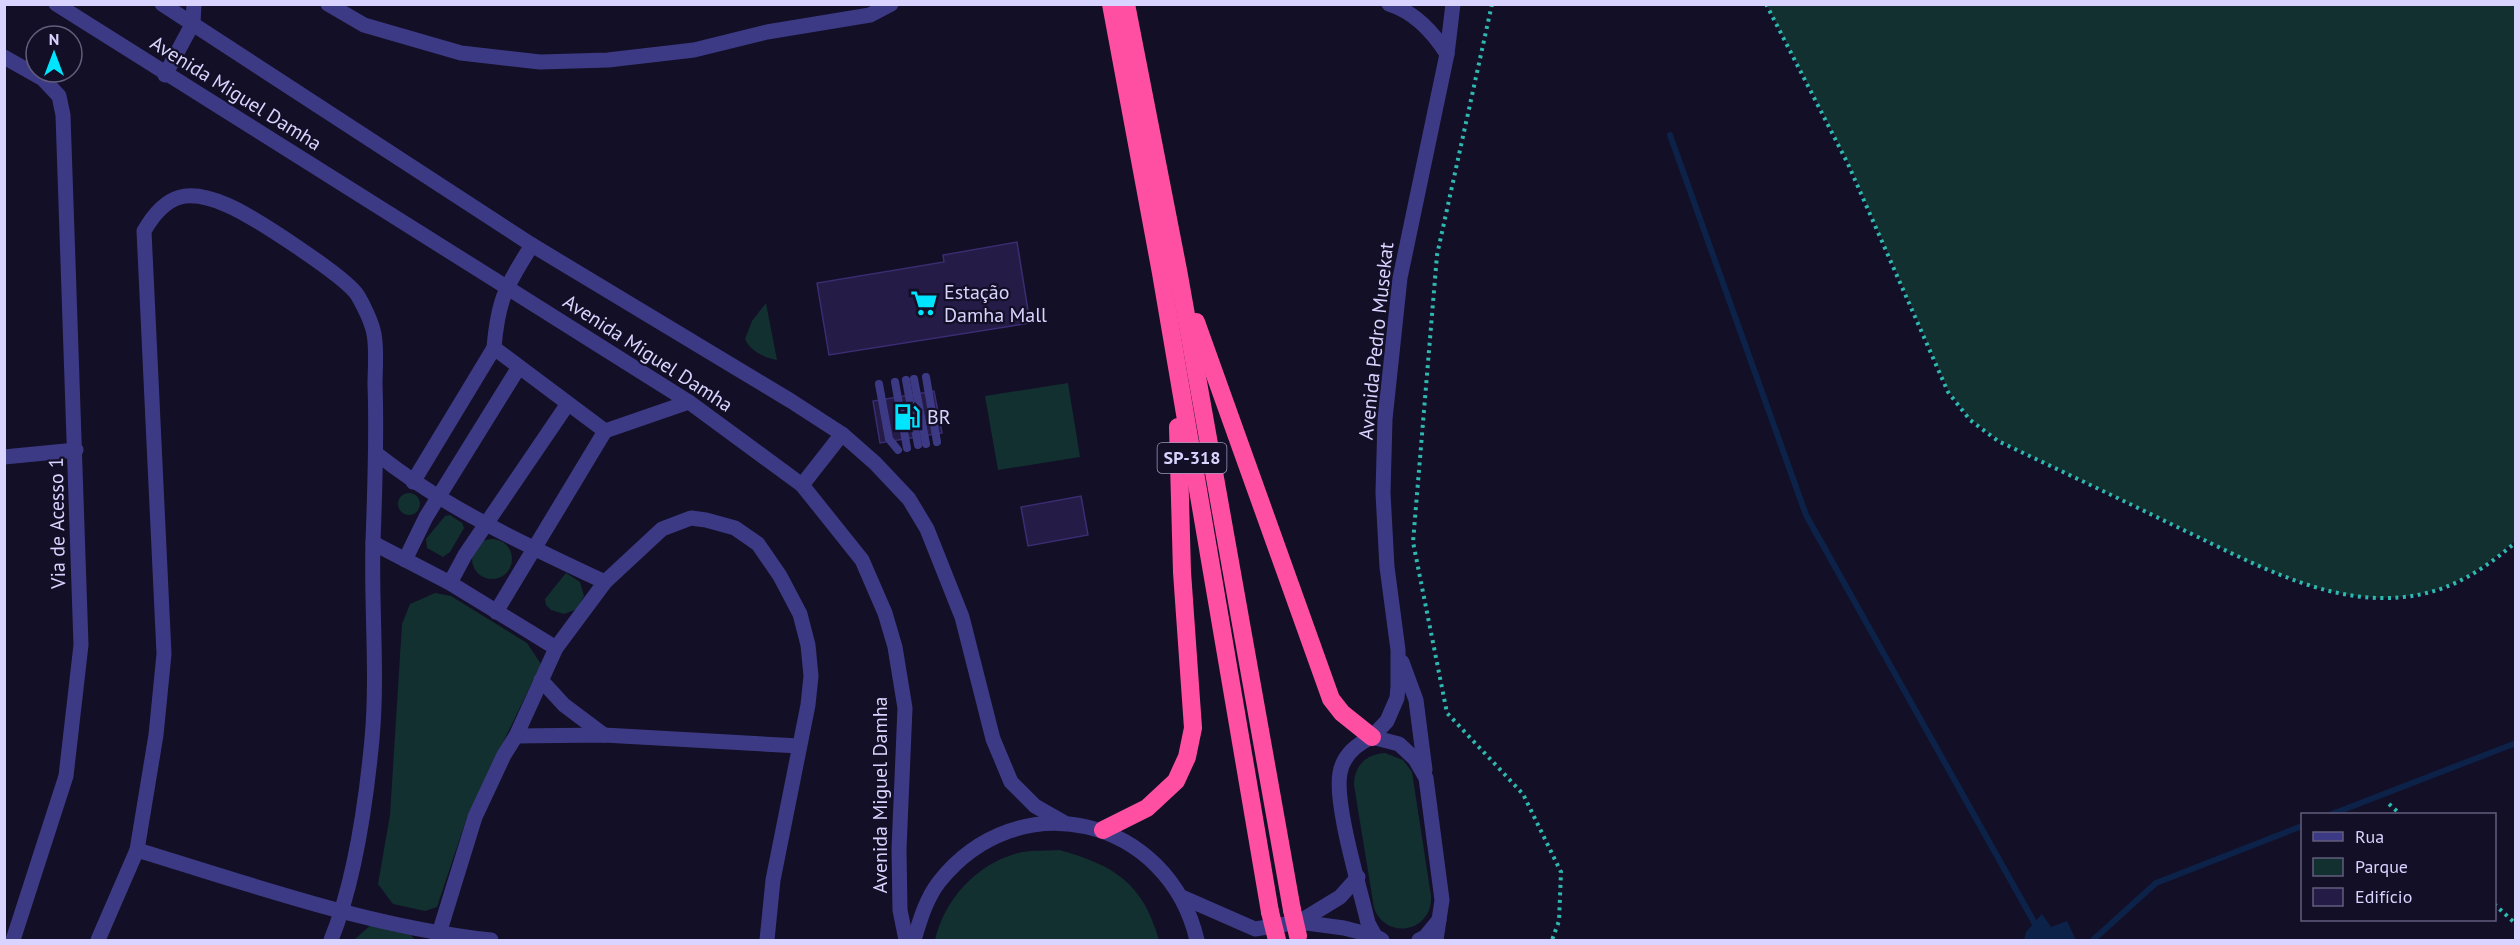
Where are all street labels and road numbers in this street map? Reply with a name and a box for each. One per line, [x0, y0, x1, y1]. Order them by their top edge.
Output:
street label: Avenida Miguel Damha [146, 30, 326, 156]
street label: Avenida Pedro Musekat [1353, 241, 1399, 441]
street label: Avenida Miguel Damha [558, 288, 738, 418]
road number: SP-318 [1158, 443, 1226, 473]
street label: Via de Acesso 1 [43, 457, 71, 590]
street label: Avenida Miguel Damha [867, 696, 893, 894]

